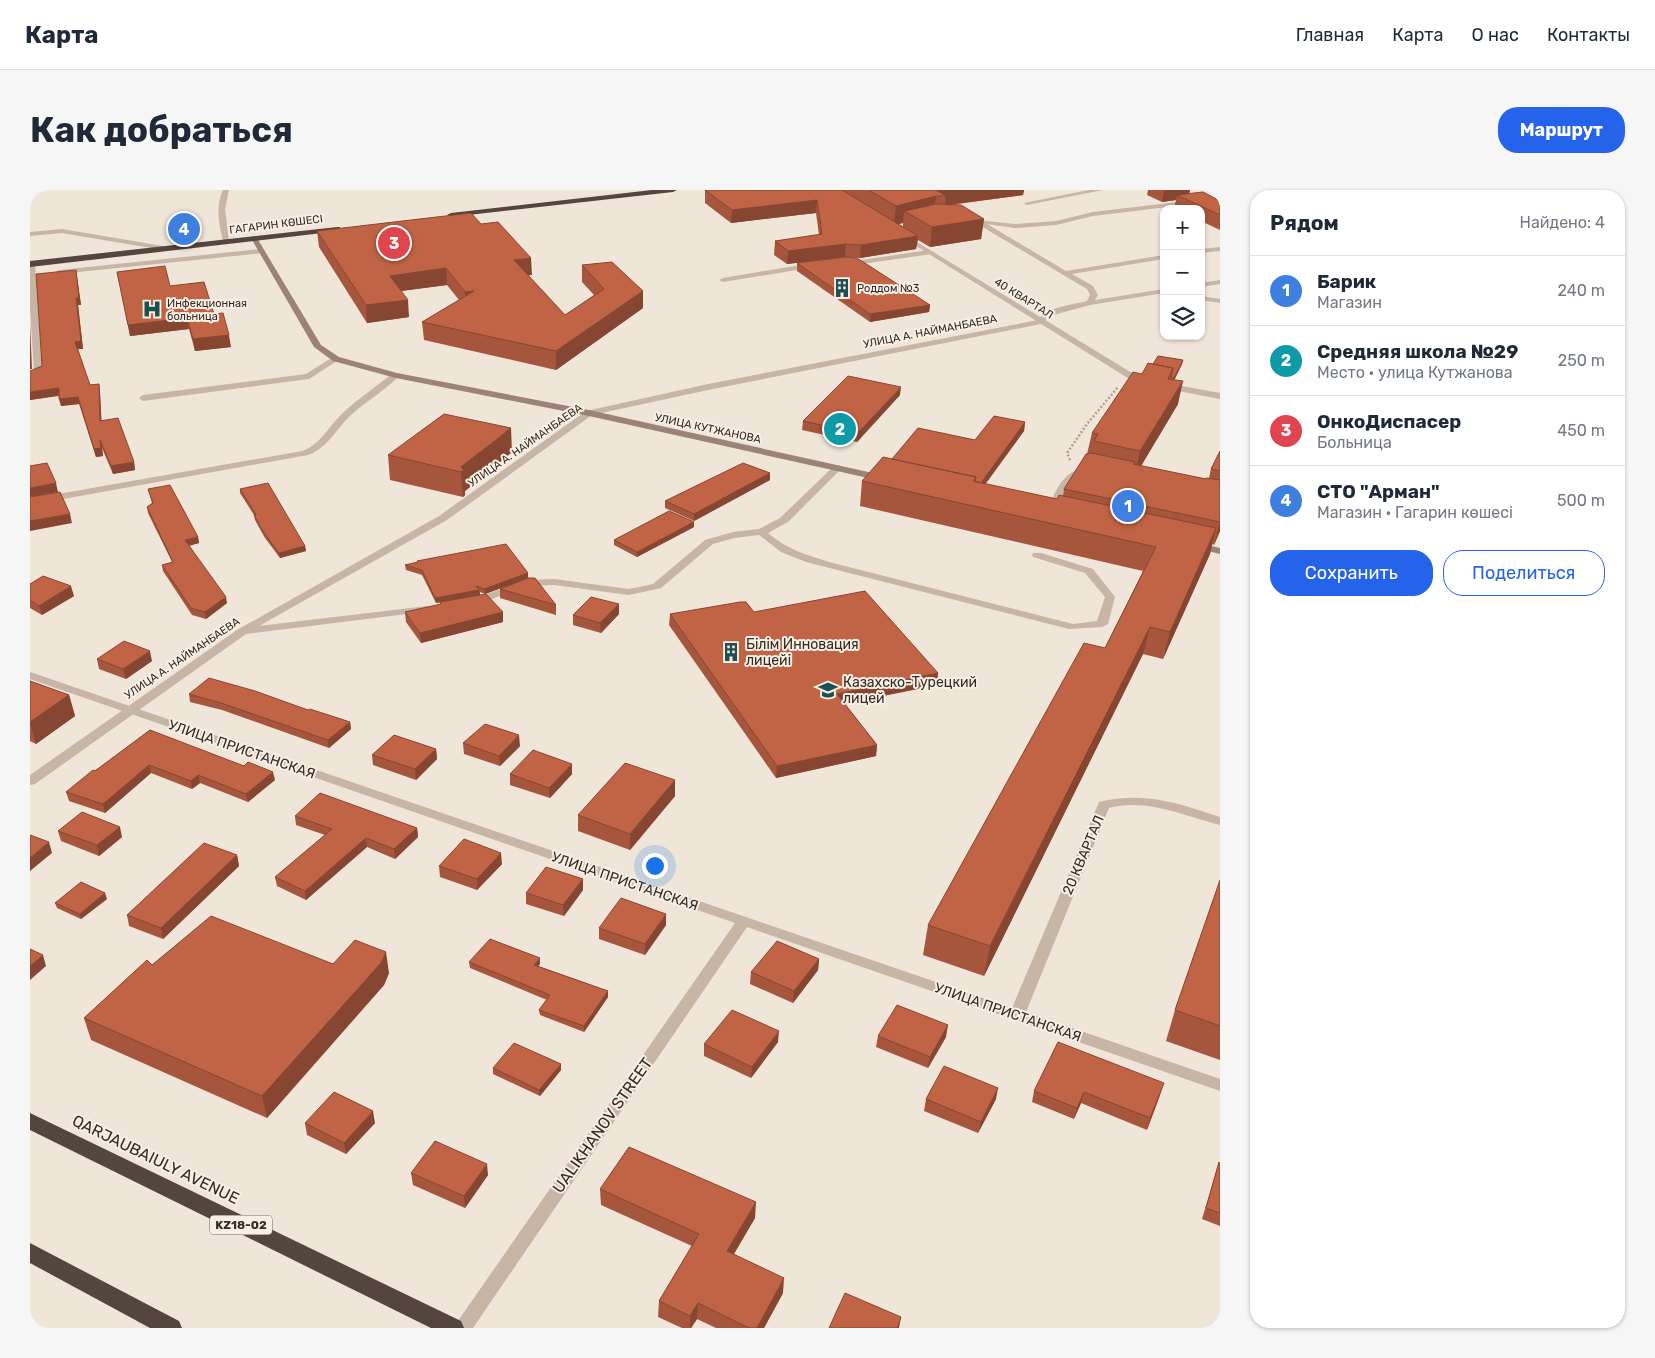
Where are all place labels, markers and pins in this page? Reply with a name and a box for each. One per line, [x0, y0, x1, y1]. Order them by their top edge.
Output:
pin: 4 [168, 210, 200, 248]
pin: 3 [378, 224, 410, 262]
building icon: Роддом №3 [831, 277, 853, 299]
place label: Роддом №3 [857, 282, 920, 295]
place label: Инфекционная больница [167, 297, 247, 323]
hospital icon: Инфекционная больница [141, 298, 163, 320]
pin: 2 [824, 410, 856, 448]
pin: 1 [1112, 487, 1144, 525]
place label: Білім Инновация лицейі [746, 636, 859, 669]
building icon: Білім Инновация лицейі [720, 641, 742, 663]
place label: Казахско-Турецкий лицей [843, 674, 977, 707]
school or university icon: Казахско-Турецкий лицей [817, 679, 839, 701]

